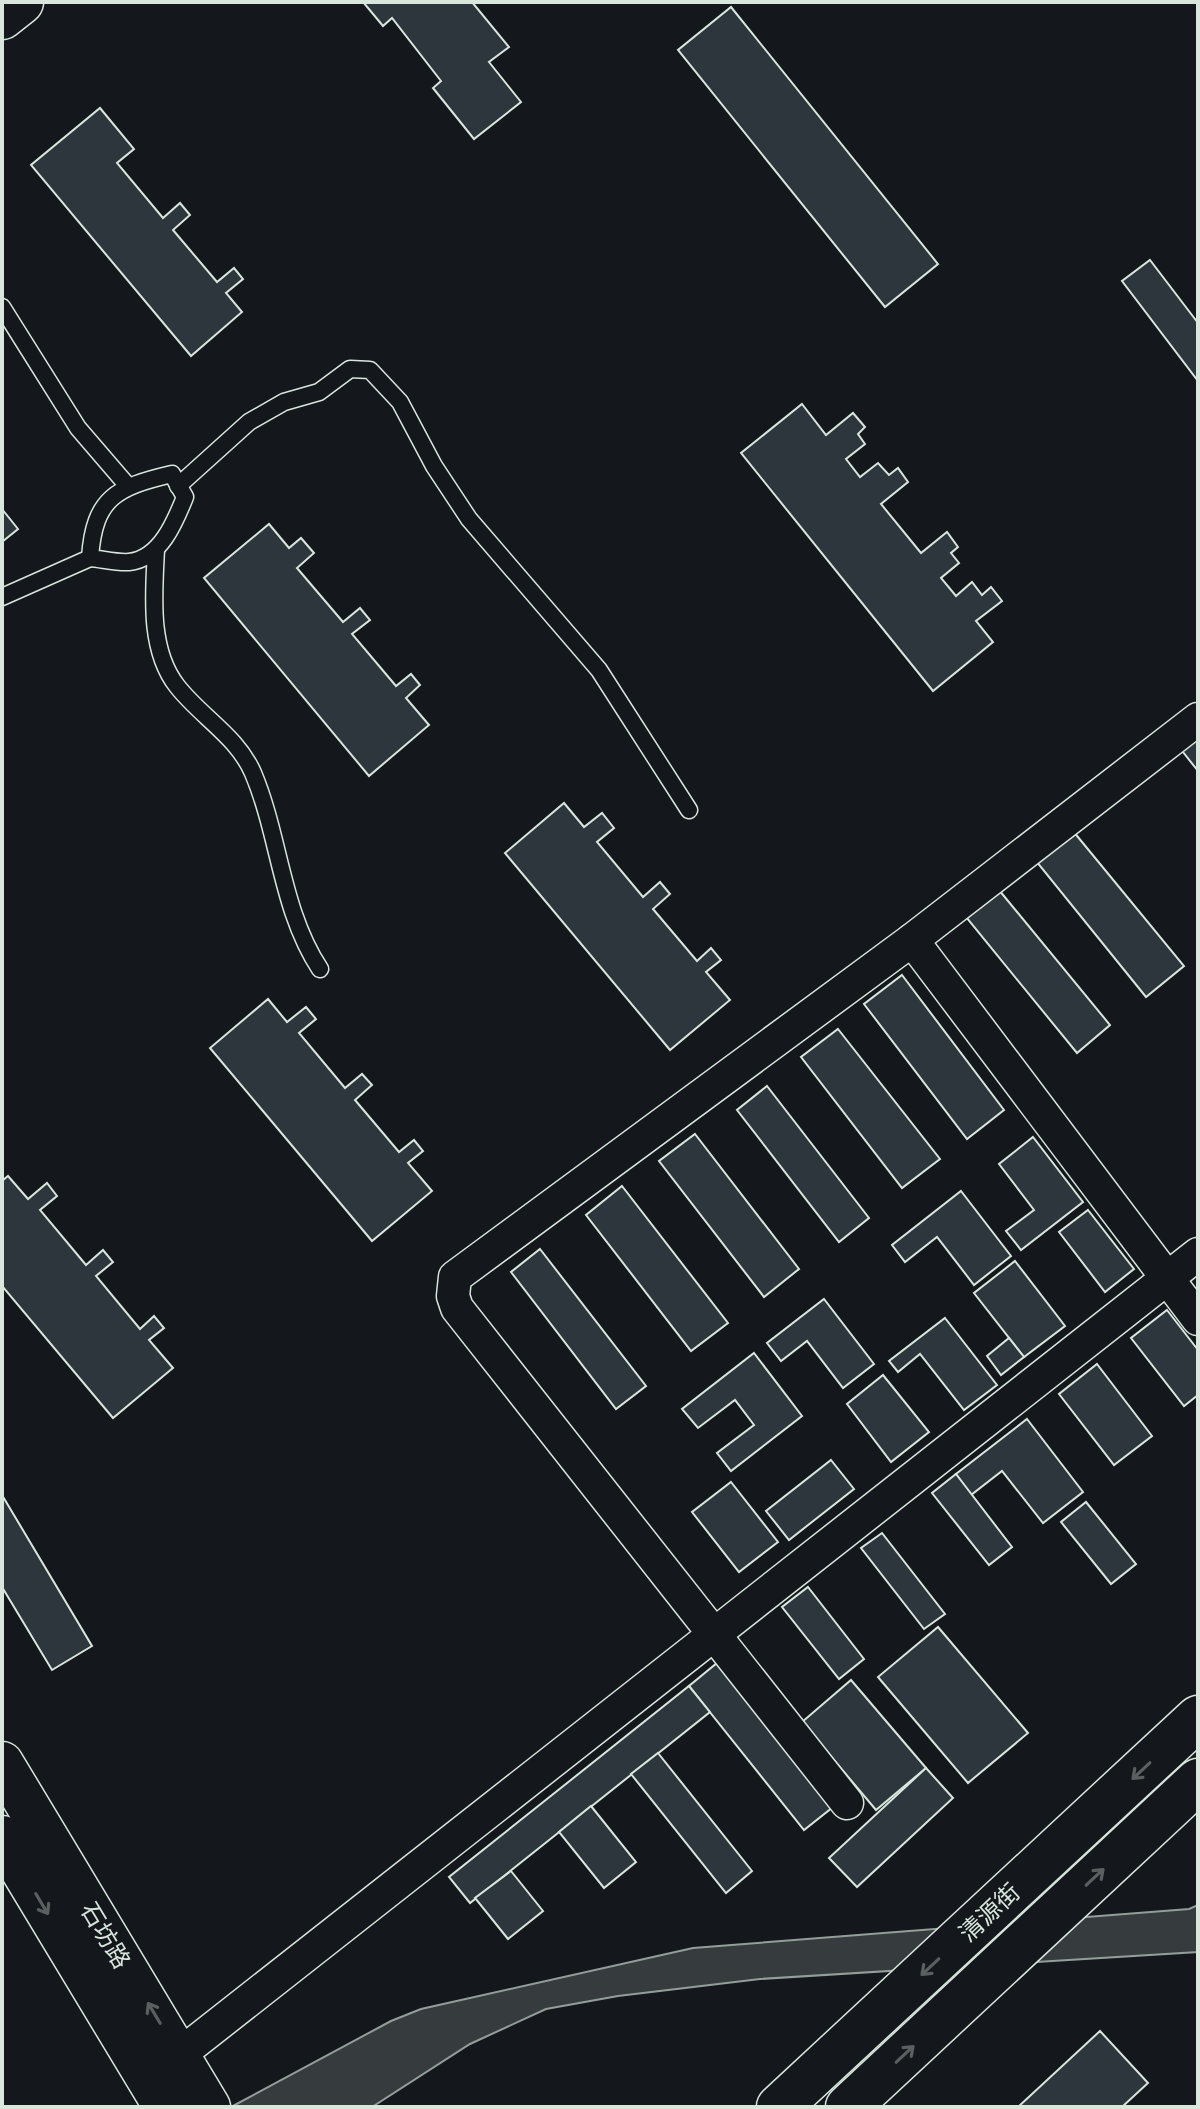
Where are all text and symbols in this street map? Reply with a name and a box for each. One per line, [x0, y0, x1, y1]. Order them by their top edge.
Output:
one-way arrow [1131, 1761, 1151, 1780]
one-way arrow [1085, 1868, 1105, 1886]
street label: 清源街 [950, 1874, 1028, 1950]
one-way arrow [35, 1892, 51, 1915]
street label: 石坊路 [72, 1895, 140, 1975]
one-way arrow [920, 1957, 940, 1976]
one-way arrow [145, 2002, 161, 2025]
one-way arrow [895, 2044, 915, 2063]

